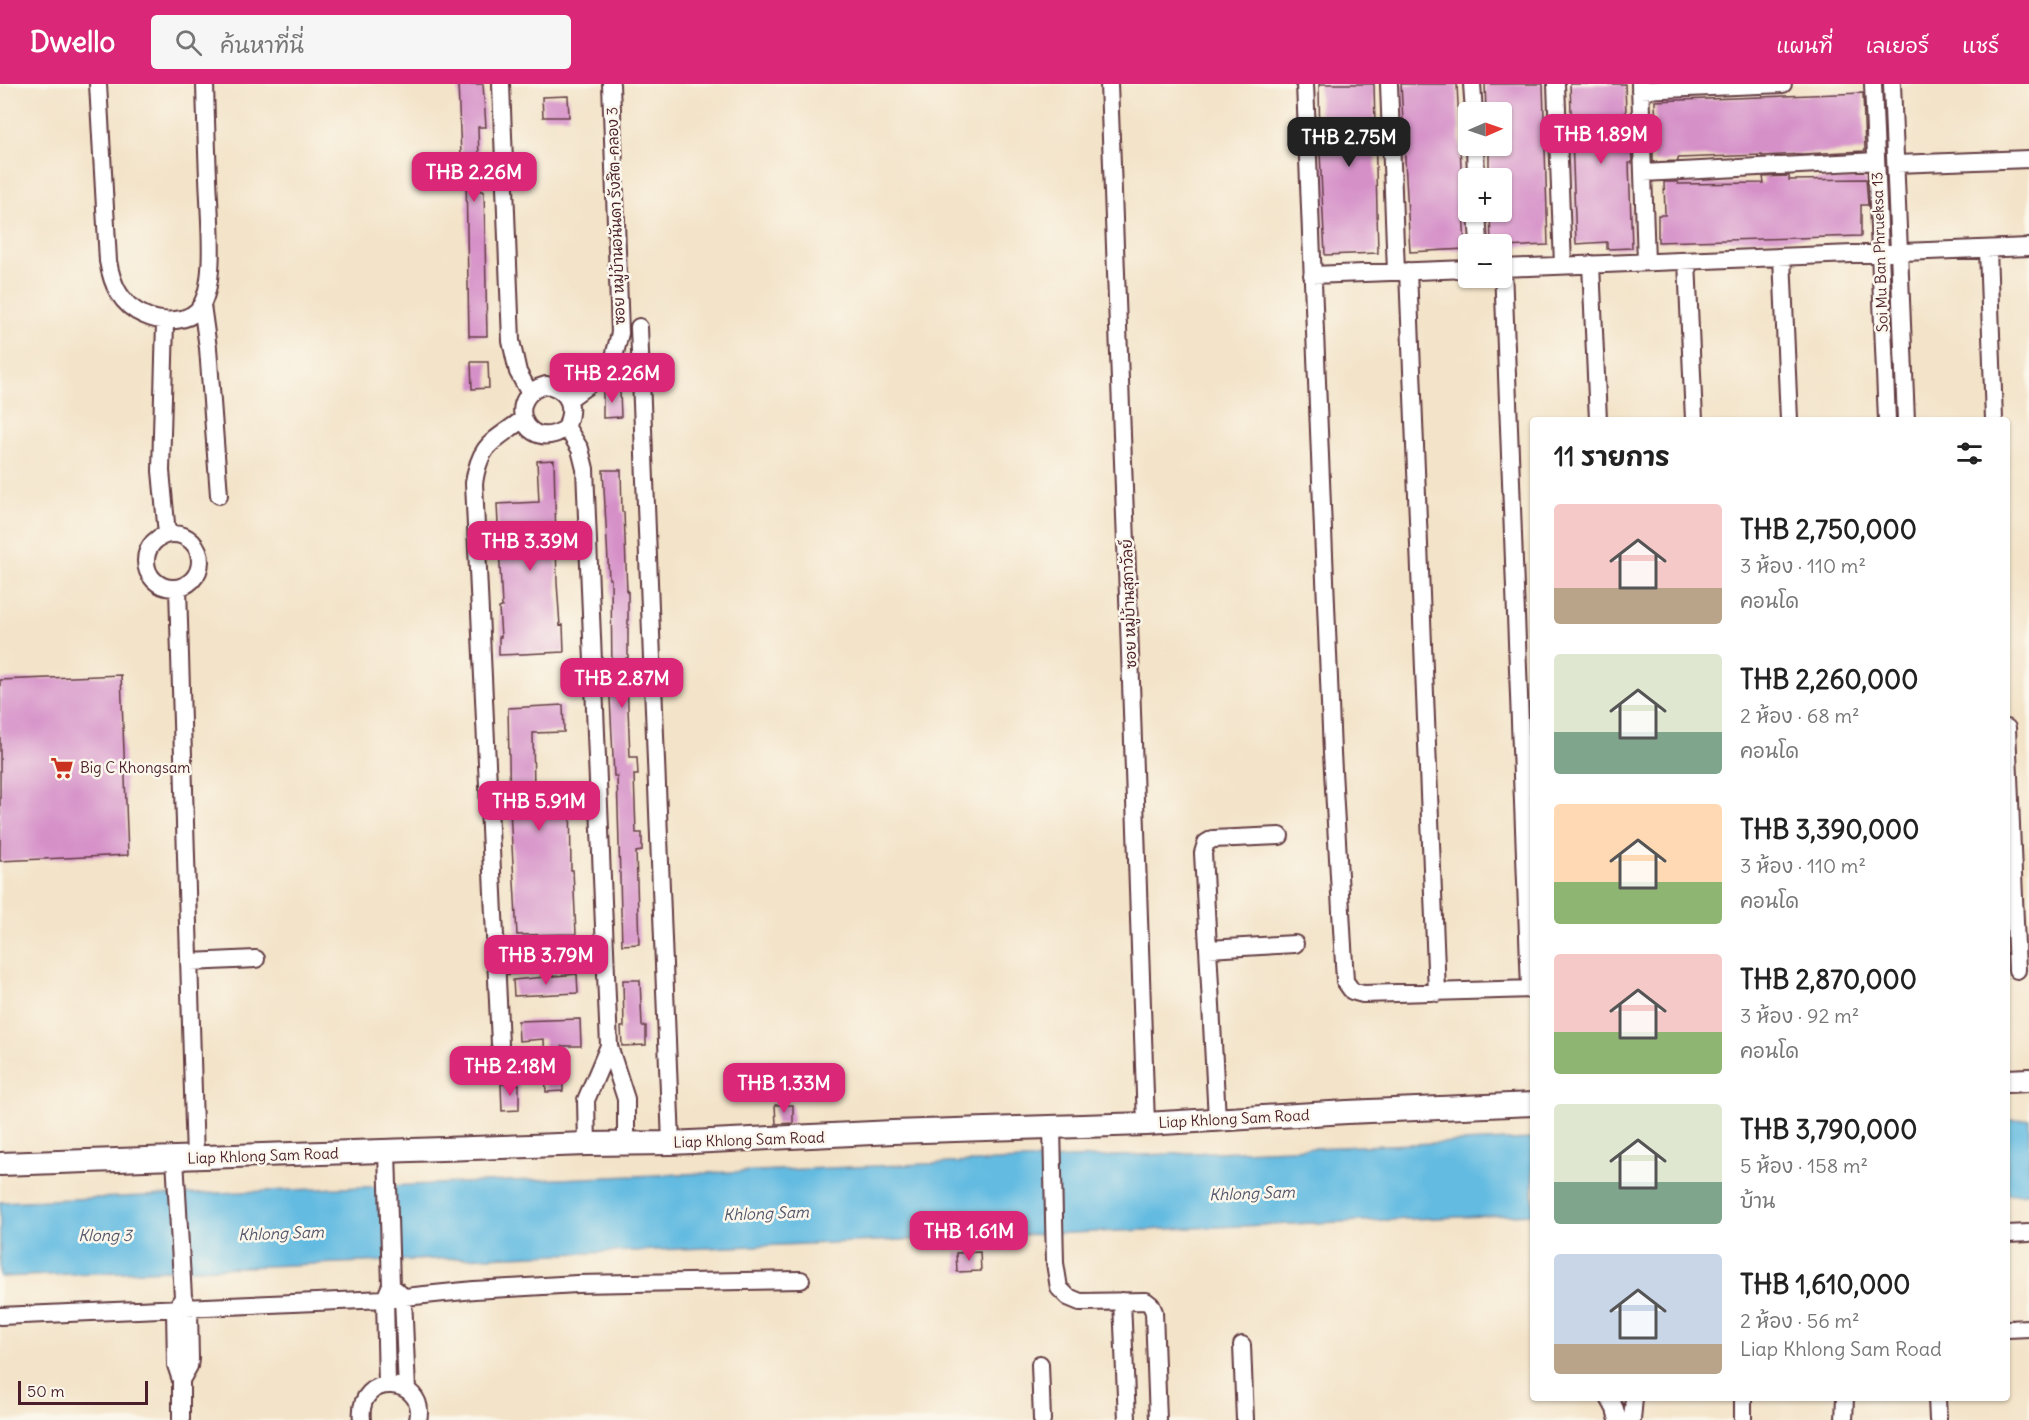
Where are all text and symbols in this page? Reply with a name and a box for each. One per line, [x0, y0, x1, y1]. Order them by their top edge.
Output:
search box [151, 15, 571, 69]
text: Dwello [30, 24, 115, 60]
icon: search [172, 26, 205, 59]
text: ค้นหาที่นี่ [220, 31, 304, 59]
text: แผนที่ [1776, 32, 1833, 59]
text: เลเยอร์ [1866, 32, 1929, 59]
text: แชร์ [1962, 32, 1999, 59]
north arrow [1458, 102, 1512, 156]
map controls [1458, 102, 1512, 288]
street label: ซอย หมู่บ้านอนันดา รังสิต-คลอง 3 [602, 107, 631, 325]
pin: THB 1.89M [1532, 114, 1670, 165]
pin: THB 2.75M [1280, 117, 1418, 168]
text: THB 1.89M [1554, 121, 1648, 146]
text: THB 2.75M [1301, 124, 1397, 149]
pin: THB 2.26M [405, 152, 543, 203]
text: THB 2.26M [426, 159, 522, 184]
button: + [1458, 168, 1512, 222]
street label: Soi Mu Ban Phrueksa 13 [1867, 172, 1892, 333]
button: − [1458, 234, 1512, 288]
pin: THB 2.26M [543, 353, 681, 404]
text: THB 2.26M [564, 360, 660, 385]
icon: filters [1953, 437, 1986, 470]
text: 11 รายการ [1554, 440, 1670, 473]
text: THB 2,750,000 [1740, 513, 1917, 546]
pin: THB 3.39M [461, 521, 599, 572]
text: THB 3.39M [481, 528, 579, 553]
icon: home [1602, 528, 1674, 600]
street label: ซอย หมู่บ้านสุภาวัลย์ [1117, 539, 1142, 669]
text: 3 ห้อง · 110 m² [1740, 553, 1866, 578]
text: คอนโด [1740, 588, 1799, 613]
pin: THB 2.87M [553, 658, 691, 709]
text: THB 2,260,000 [1740, 663, 1918, 696]
text: THB 2.87M [574, 665, 670, 690]
icon: home [1602, 678, 1674, 750]
text: 2 ห้อง · 68 m² [1740, 703, 1860, 728]
text: คอนโด [1740, 738, 1799, 763]
supermarket icon: Big C Khongsam [49, 755, 75, 781]
place label: Big C Khongsam [80, 758, 191, 777]
pin: THB 5.91M [470, 781, 608, 832]
text: THB 5.91M [492, 788, 586, 813]
text: THB 3,390,000 [1740, 813, 1919, 846]
icon: home [1602, 828, 1674, 900]
text: 3 ห้อง · 110 m² [1740, 853, 1866, 878]
text: คอนโด [1740, 888, 1799, 913]
pin: THB 3.79M [477, 935, 615, 986]
text: THB 3.79M [498, 942, 594, 967]
text: THB 2,870,000 [1740, 963, 1917, 996]
icon: home [1602, 978, 1674, 1050]
text: 3 ห้อง · 92 m² [1740, 1003, 1859, 1028]
text: คอนโด [1740, 1038, 1799, 1063]
pin: THB 2.18M [441, 1046, 579, 1097]
text: THB 2.18M [464, 1053, 556, 1078]
pin: THB 1.33M [715, 1063, 853, 1114]
text: THB 1.33M [737, 1070, 831, 1095]
street label: Liap Khlong Sam Road [1158, 1105, 1310, 1132]
text: THB 3,790,000 [1740, 1113, 1917, 1146]
street label: Liap Khlong Sam Road [673, 1127, 825, 1152]
icon: home [1602, 1128, 1674, 1200]
street label: Liap Khlong Sam Road [187, 1143, 339, 1168]
text: 5 ห้อง · 158 m² [1740, 1153, 1868, 1178]
water label: Khlong Sam [1209, 1181, 1296, 1204]
text: บ้าน [1740, 1188, 1775, 1213]
water label: Khlong Sam [723, 1201, 810, 1224]
pin: THB 1.61M [900, 1211, 1038, 1262]
text: THB 1.61M [924, 1218, 1014, 1243]
water label: Khlong Sam [238, 1221, 325, 1244]
water label: Klong 3 [78, 1225, 134, 1245]
text: THB 1,610,000 [1740, 1268, 1910, 1301]
icon: home [1602, 1278, 1674, 1350]
text: 2 ห้อง · 56 m² [1740, 1308, 1859, 1333]
text: Liap Khlong Sam Road [1740, 1336, 1942, 1361]
scale bar [18, 1378, 148, 1406]
text: 50 m [27, 1381, 65, 1401]

